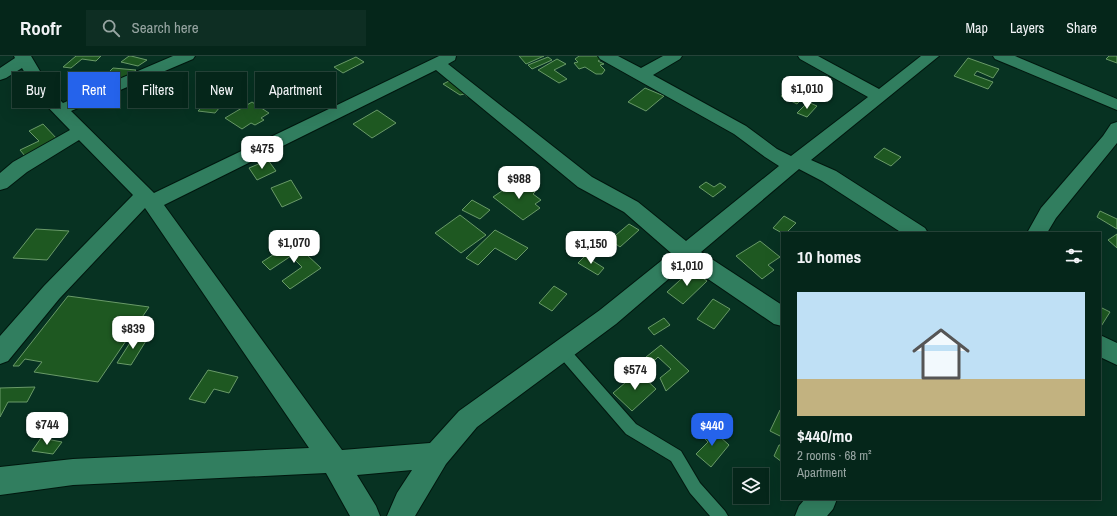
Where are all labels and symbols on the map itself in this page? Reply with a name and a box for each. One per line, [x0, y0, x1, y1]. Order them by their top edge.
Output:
pin: $1,010 [774, 76, 840, 110]
pin: $475 [238, 136, 286, 170]
pin: $988 [495, 166, 543, 200]
pin: $1,070 [261, 230, 327, 264]
pin: $1,150 [558, 231, 624, 265]
pin: $1,010 [654, 253, 720, 287]
pin: $839 [109, 316, 157, 350]
pin: $574 [611, 357, 659, 391]
pin: $744 [23, 412, 71, 446]
pin: $440 [688, 413, 736, 447]

